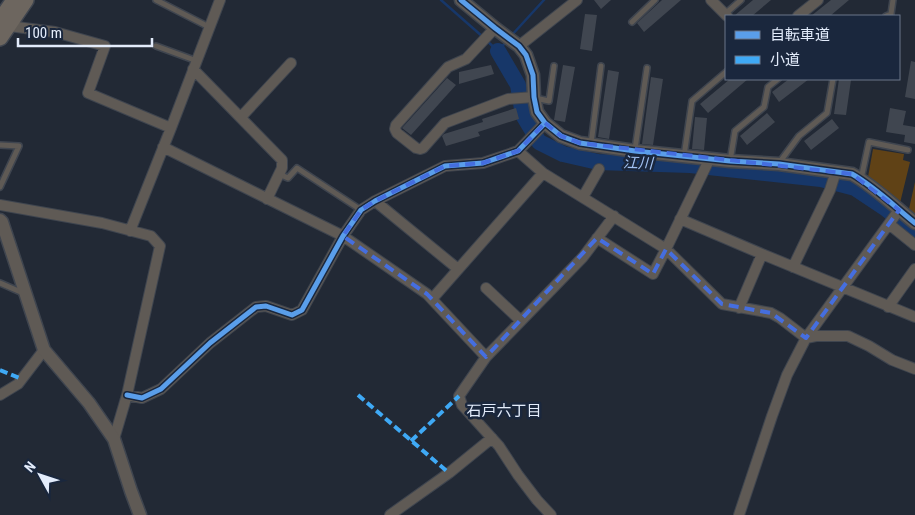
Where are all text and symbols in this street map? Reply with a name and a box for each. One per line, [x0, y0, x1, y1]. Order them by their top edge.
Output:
scale bar [18, 15, 151, 47]
legend [725, 15, 900, 80]
text: 100 m [25, 24, 62, 42]
text: 自転車道 [770, 26, 830, 44]
text: 小道 [770, 51, 800, 69]
water label: 江川 [623, 153, 655, 173]
district label: 石戸六丁目 [466, 402, 542, 420]
north arrow [15, 450, 65, 500]
text: N [21, 458, 39, 475]

